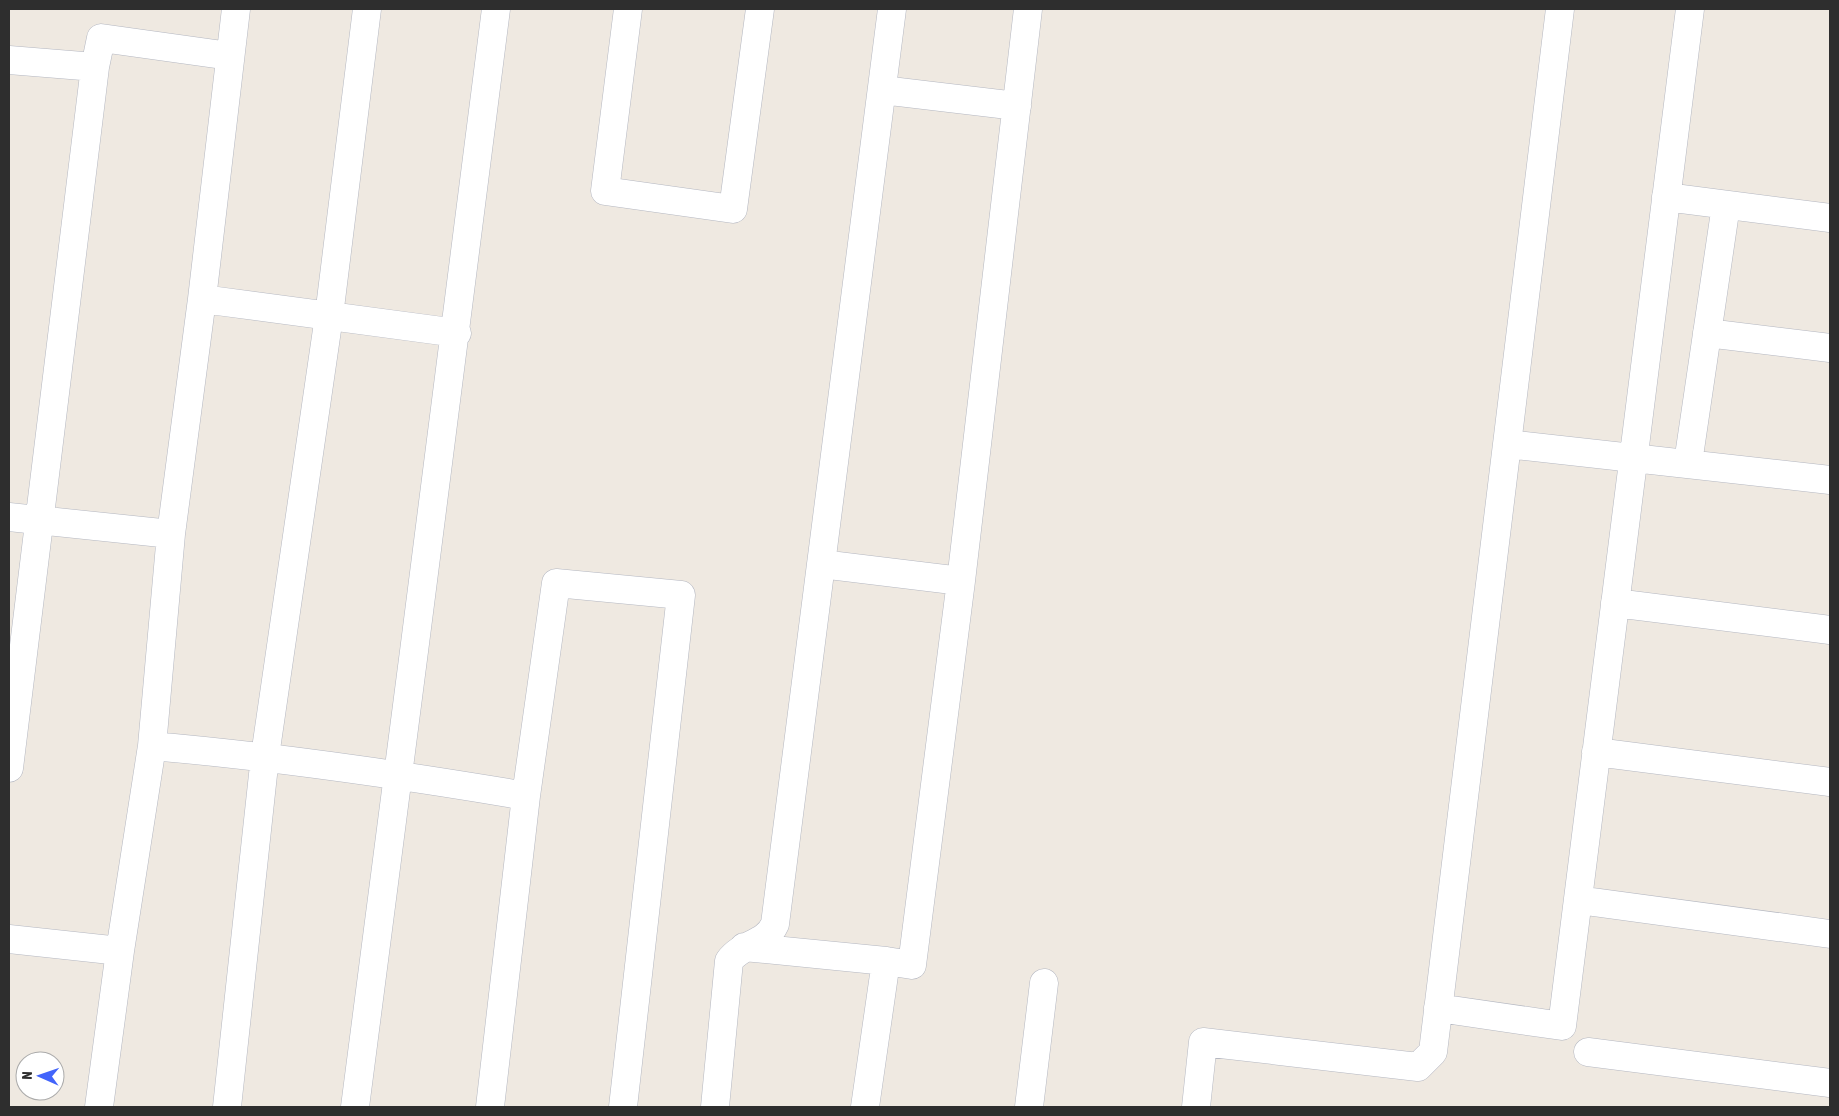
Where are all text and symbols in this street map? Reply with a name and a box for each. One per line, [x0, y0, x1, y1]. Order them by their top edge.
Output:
north arrow [15, 1051, 65, 1101]
text: N [19, 1071, 35, 1080]

